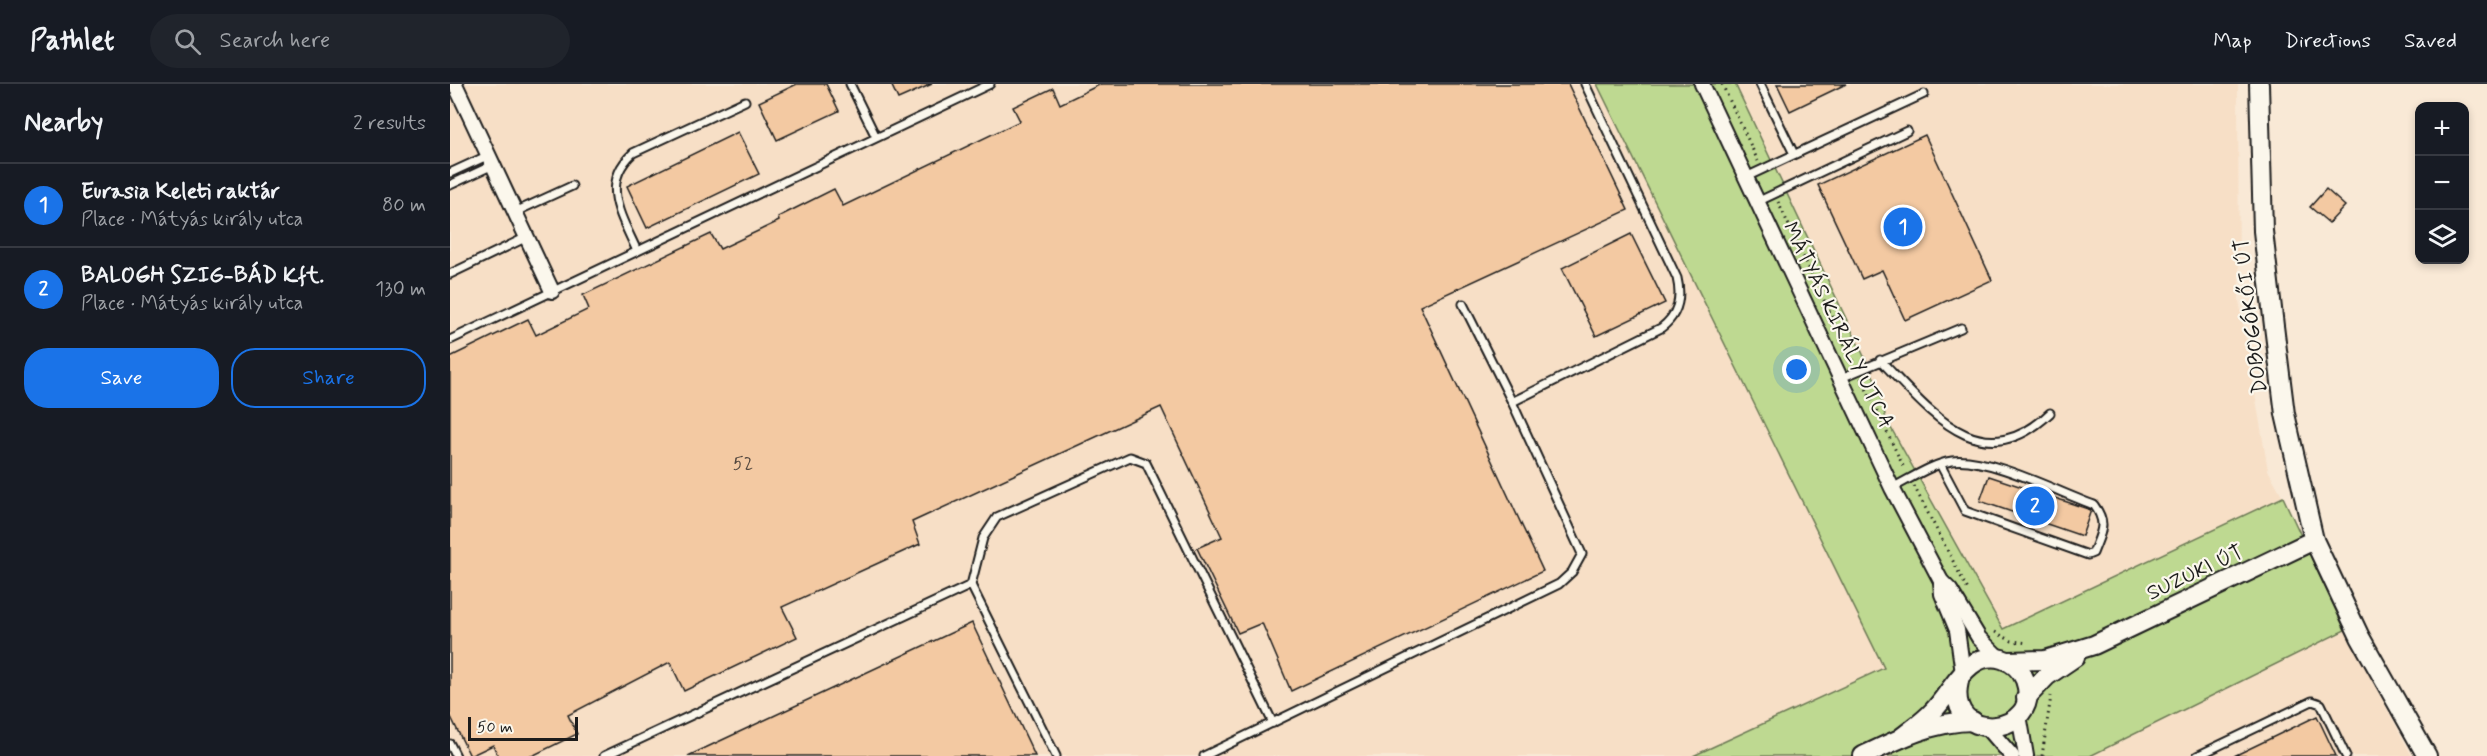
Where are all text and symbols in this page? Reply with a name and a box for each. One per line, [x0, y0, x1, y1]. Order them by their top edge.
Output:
search box [150, 14, 570, 68]
text: Pathlet [30, 23, 114, 60]
icon: search [171, 25, 204, 58]
text: Search here [219, 27, 330, 55]
text: Map [2213, 27, 2252, 55]
text: Directions [2285, 27, 2371, 55]
text: Saved [2404, 27, 2457, 55]
map controls [2415, 102, 2469, 264]
button: + [2415, 102, 2469, 156]
text: Nearby [24, 106, 103, 140]
text: 2 results [353, 110, 426, 137]
button: − [2415, 156, 2469, 210]
text: Eurasia Keleti raktár [81, 178, 280, 206]
text: 1 [39, 192, 48, 219]
text: 80 m [382, 192, 426, 219]
pin: 1 [1884, 204, 1922, 250]
text: Place · Mátyás király utca [81, 206, 303, 233]
button: layers [2415, 210, 2469, 264]
street label: MÁTYÁS KIRÁLY UTCA [1776, 217, 1900, 433]
street label: DOBOGÓKŐI ÚT [2228, 237, 2274, 395]
text: BALOGH SZIG-BÁD Kft. [81, 262, 324, 290]
text: 2 [39, 276, 48, 303]
text: 130 m [375, 276, 426, 303]
text: Place · Mátyás király utca [81, 290, 303, 317]
button: Save [24, 348, 219, 408]
button: Share [231, 348, 426, 408]
your location [1782, 355, 1811, 384]
house number: 52 [733, 452, 753, 476]
pin: 2 [2016, 484, 2054, 528]
street label: SUZUKI ÚT [2142, 538, 2248, 608]
scale bar [468, 714, 578, 742]
text: 50 m [477, 717, 513, 738]

